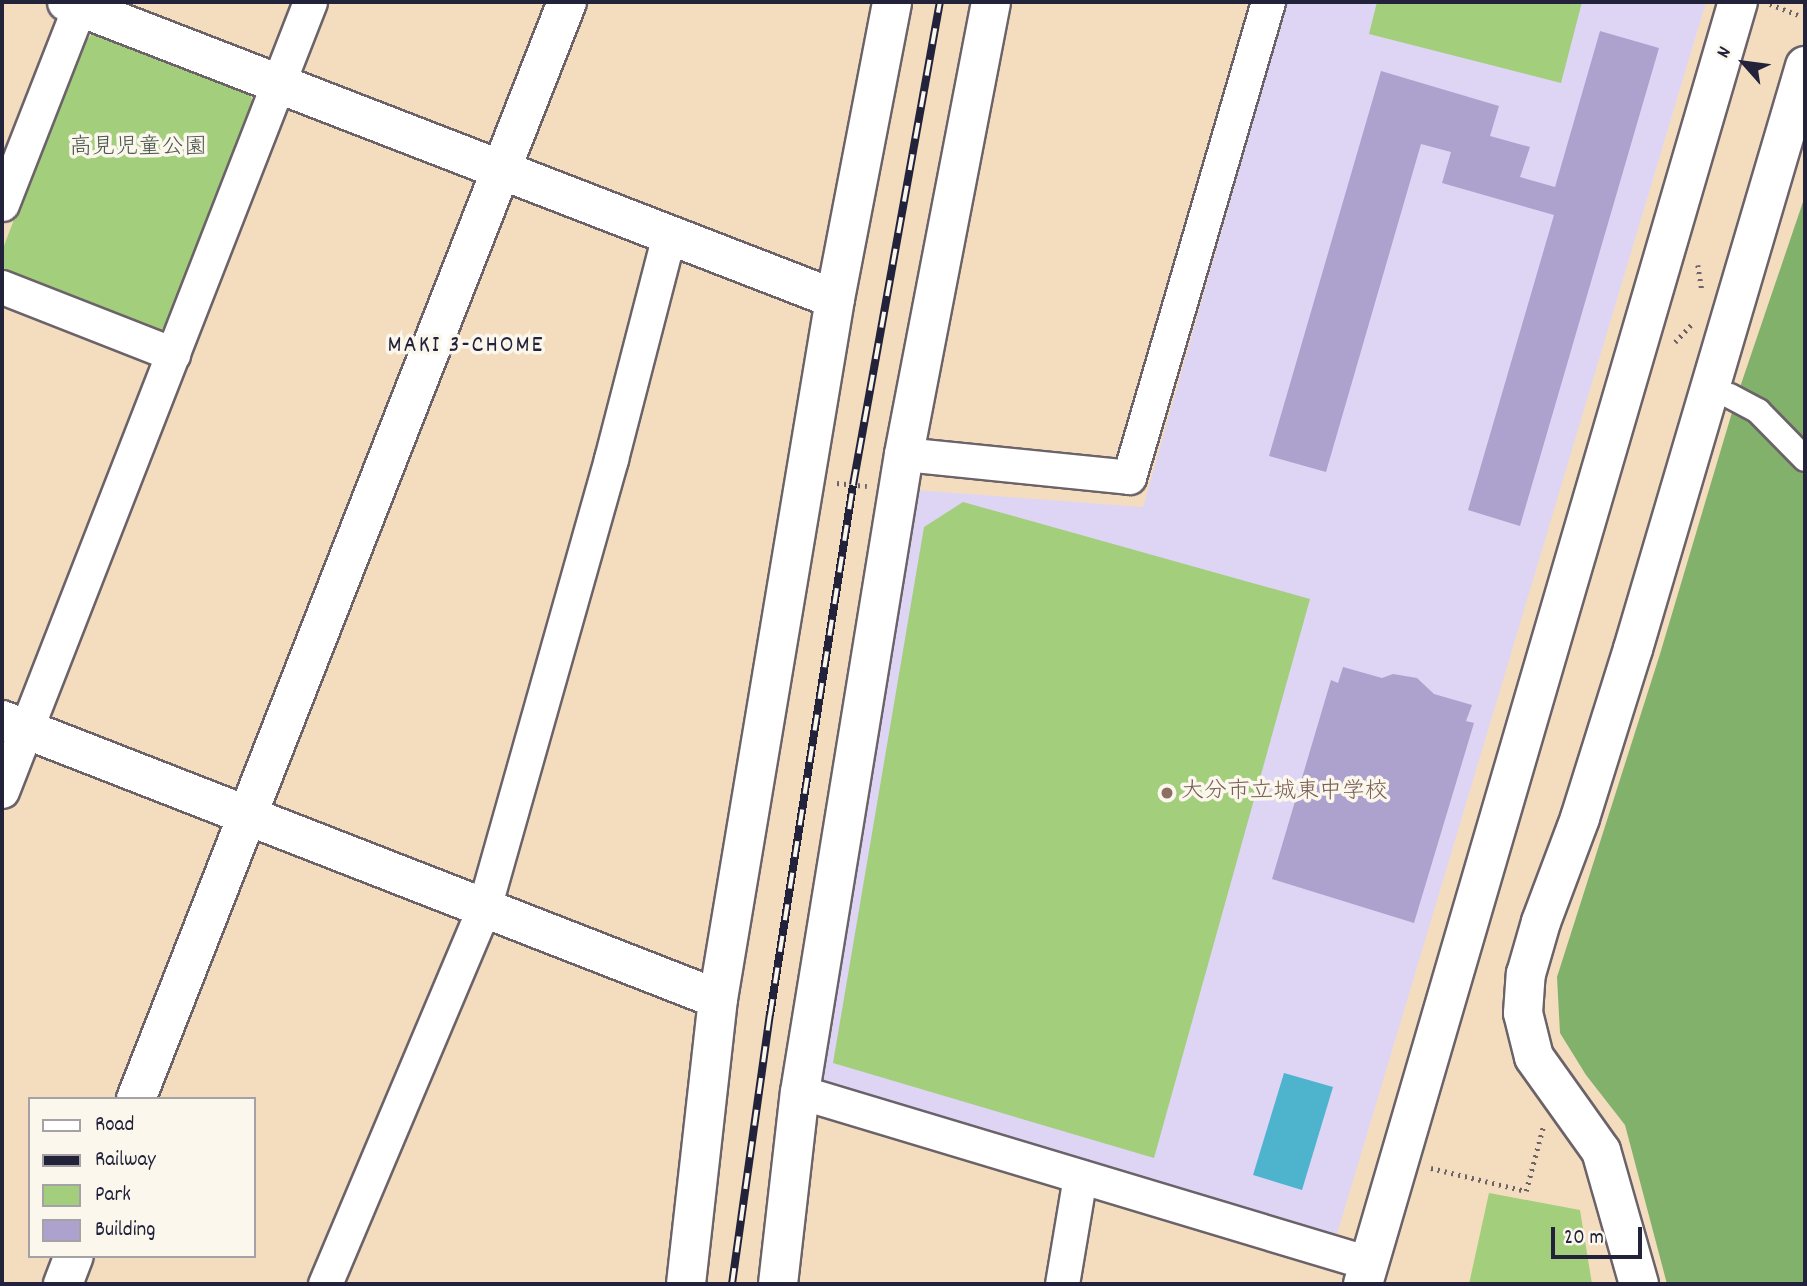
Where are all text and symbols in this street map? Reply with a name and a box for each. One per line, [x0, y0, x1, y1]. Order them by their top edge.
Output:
north arrow [1709, 28, 1779, 98]
text: N [1711, 42, 1739, 63]
park label: 高見児童公園 [69, 135, 207, 163]
district label: MAKI 3-CHOME [389, 333, 543, 361]
place label: 大分市立城東中学校 [1181, 779, 1388, 807]
marker: 大分市立城東中学校 [1159, 785, 1175, 801]
legend [28, 1097, 256, 1258]
text: Road [95, 1111, 134, 1141]
text: Railway [95, 1146, 156, 1176]
text: Park [95, 1181, 131, 1211]
scale bar [1555, 1212, 1646, 1256]
text: Building [95, 1216, 155, 1246]
text: 20 m [1564, 1224, 1604, 1254]

